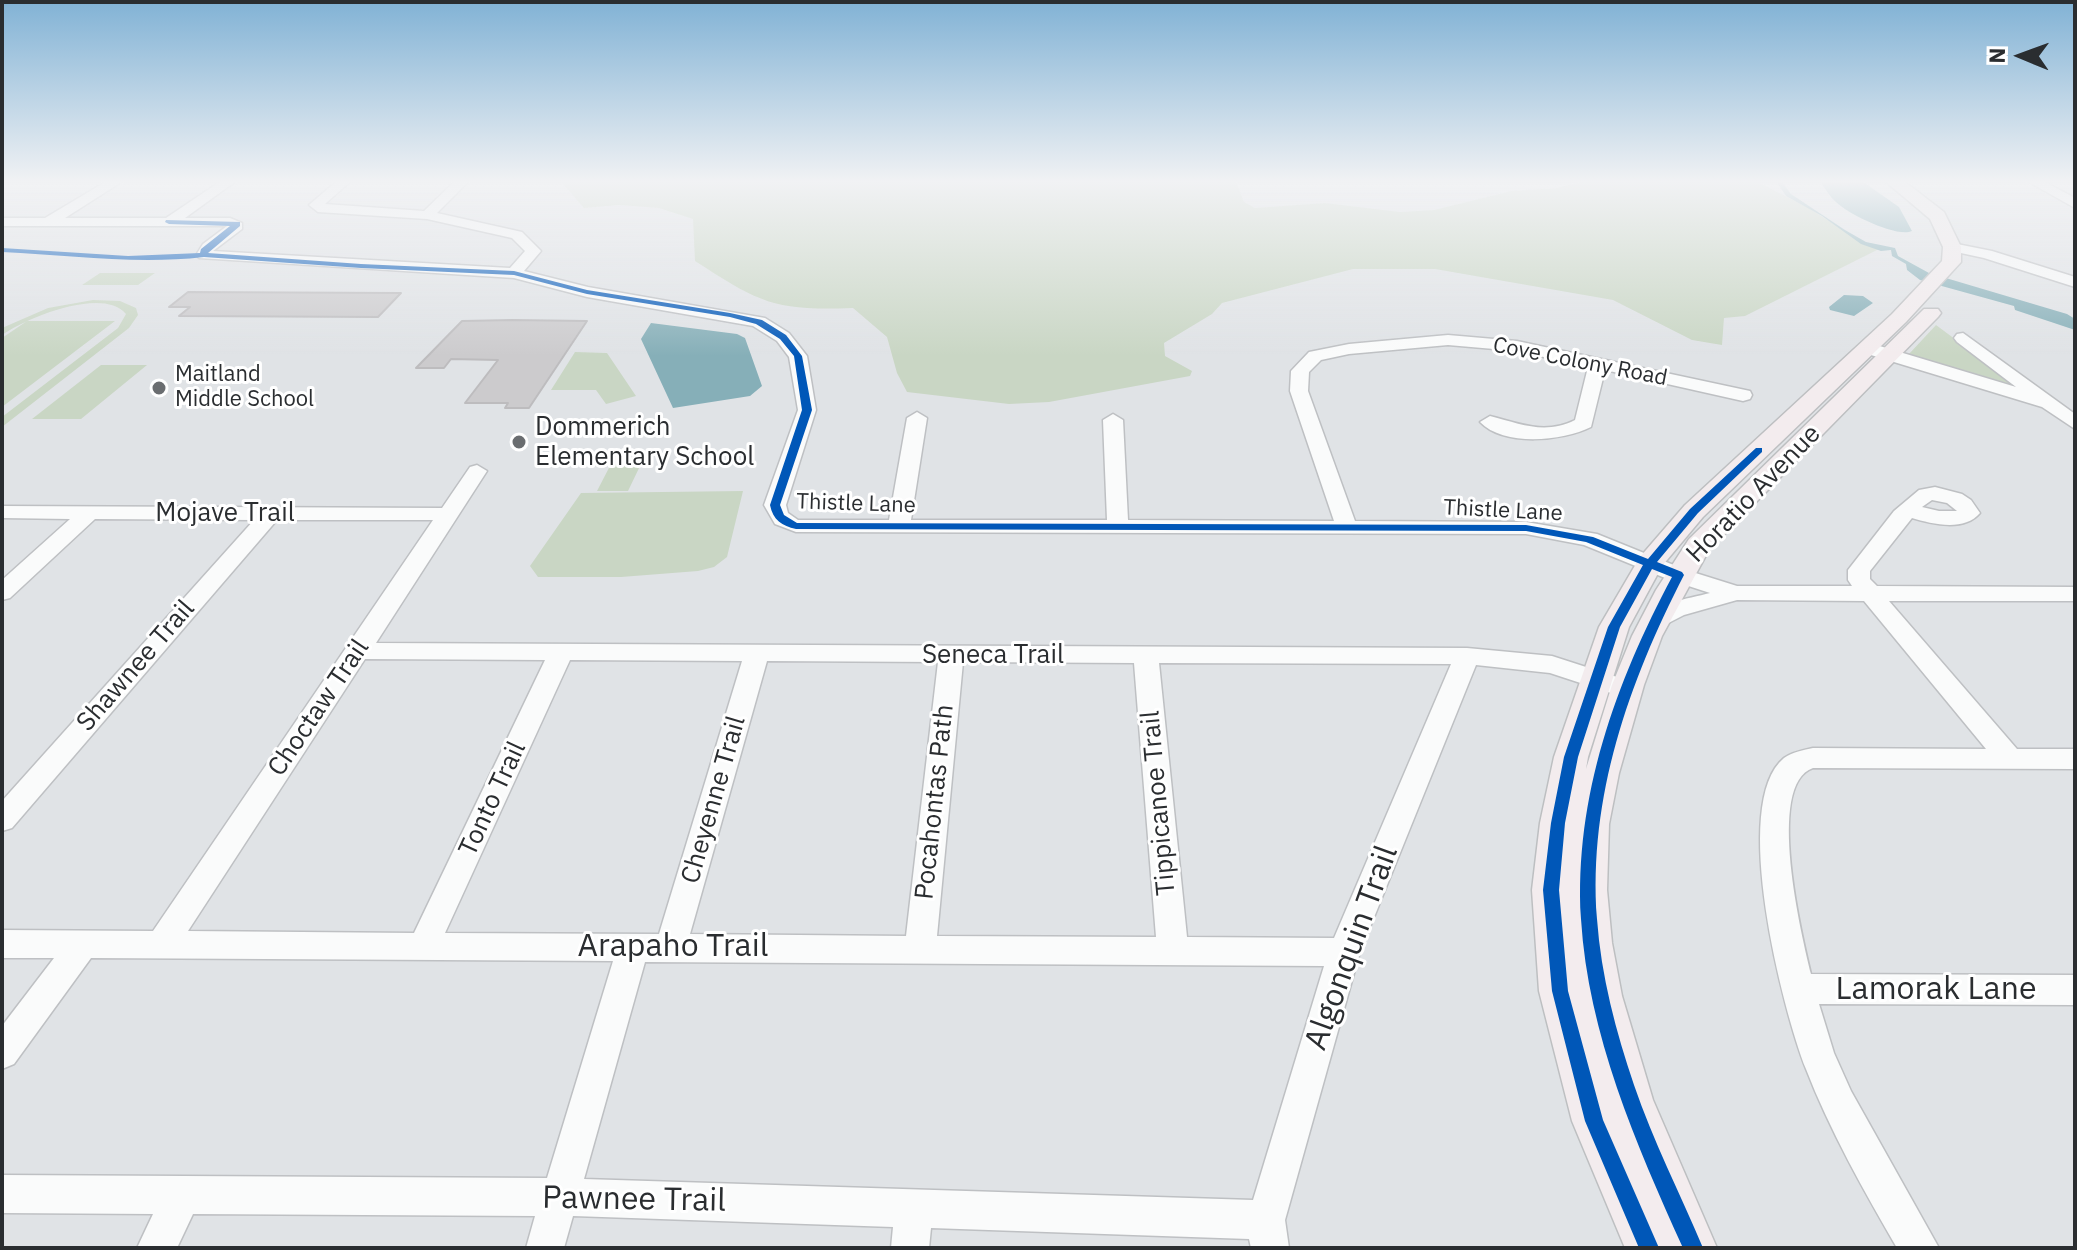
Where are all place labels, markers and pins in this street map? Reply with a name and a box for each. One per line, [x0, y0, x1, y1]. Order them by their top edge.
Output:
place label: Maitland Middle School [175, 362, 314, 414]
marker: Maitland Middle School [150, 379, 168, 397]
place label: Dommerich Elementary School [535, 411, 754, 472]
marker: Dommerich Elementary School [510, 433, 528, 451]

